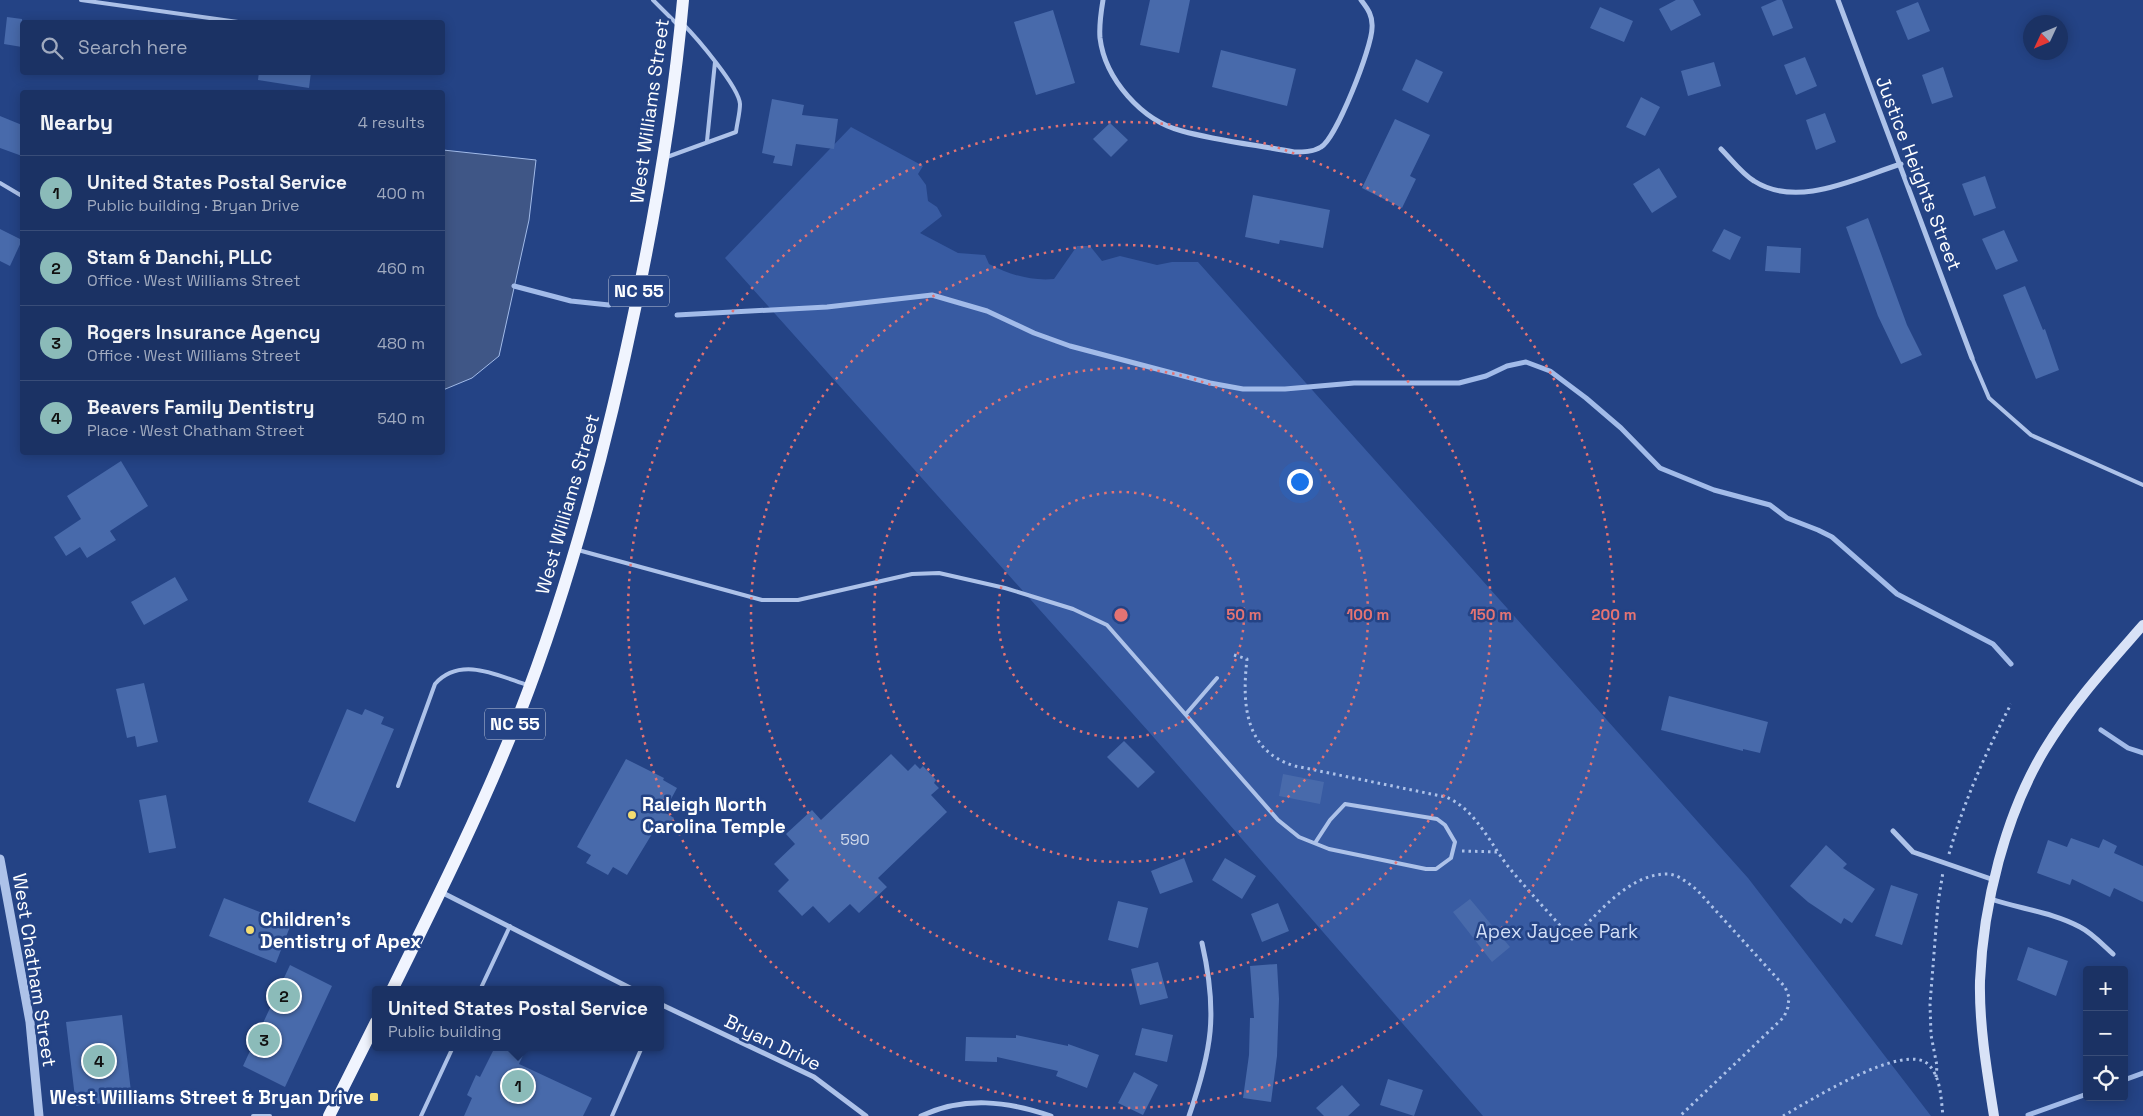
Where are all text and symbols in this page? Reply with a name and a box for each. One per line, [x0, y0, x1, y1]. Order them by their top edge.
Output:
north arrow [2023, 15, 2068, 60]
street label: West Williams Street [624, 17, 675, 205]
search box [20, 20, 445, 75]
icon: search [38, 34, 66, 62]
text: Search here [78, 35, 188, 60]
street label: Justice Heights Street [1870, 72, 1967, 274]
text: Nearby [40, 109, 113, 136]
text: 4 results [358, 112, 425, 133]
text: United States Postal Service [87, 170, 347, 195]
text: 1 [52, 183, 60, 204]
text: 400 m [377, 183, 425, 204]
text: Public building · Bryan Drive [87, 195, 300, 216]
text: Stam & Danchi, PLLC [87, 245, 272, 270]
text: 2 [51, 258, 61, 279]
text: 460 m [377, 258, 425, 279]
text: Office · West Williams Street [87, 270, 301, 291]
road number: NC 55 [609, 276, 669, 306]
text: Rogers Insurance Agency [87, 320, 321, 345]
text: 3 [51, 333, 61, 354]
text: 480 m [377, 333, 425, 354]
text: Office · West Williams Street [87, 345, 301, 366]
text: Beavers Family Dentistry [87, 395, 315, 420]
text: 4 [51, 408, 61, 429]
text: 540 m [377, 408, 425, 429]
street label: West Williams Street [530, 411, 605, 597]
text: Place · West Chatham Street [87, 420, 305, 441]
your location [1287, 469, 1313, 495]
text: 50 m [1226, 605, 1262, 624]
text: 100 m [1347, 605, 1389, 624]
text: 150 m [1470, 605, 1512, 624]
text: 200 m [1592, 605, 1636, 624]
centre of rings [1112, 606, 1130, 624]
road number: NC 55 [485, 709, 545, 740]
place label: Raleigh North Carolina Temple [642, 792, 786, 839]
marker: Raleigh North Carolina Temple [626, 809, 638, 821]
house number: 590 [840, 829, 870, 850]
street label: West Chatham Street [7, 871, 62, 1069]
place label: Children's Dentistry of Apex [260, 907, 421, 954]
park label: Apex Jaycee Park [1476, 919, 1638, 944]
marker: Children's Dentistry of Apex [244, 924, 256, 936]
map controls [2083, 966, 2128, 1101]
button: + [2083, 966, 2128, 1011]
pin: 2 [268, 977, 300, 1015]
popup [372, 986, 664, 1051]
text: United States Postal Service [388, 996, 648, 1021]
street label: Bryan Drive [720, 1008, 825, 1077]
button: − [2083, 1011, 2128, 1056]
pin: 3 [248, 1021, 280, 1059]
text: Public building [388, 1021, 501, 1042]
pin: 4 [83, 1042, 115, 1080]
button: locate [2083, 1056, 2128, 1101]
pin: 1 [502, 1067, 534, 1105]
place label: West Williams Street & Bryan Drive [49, 1085, 364, 1110]
marker: West Williams Street & Bryan Drive [368, 1091, 380, 1103]

